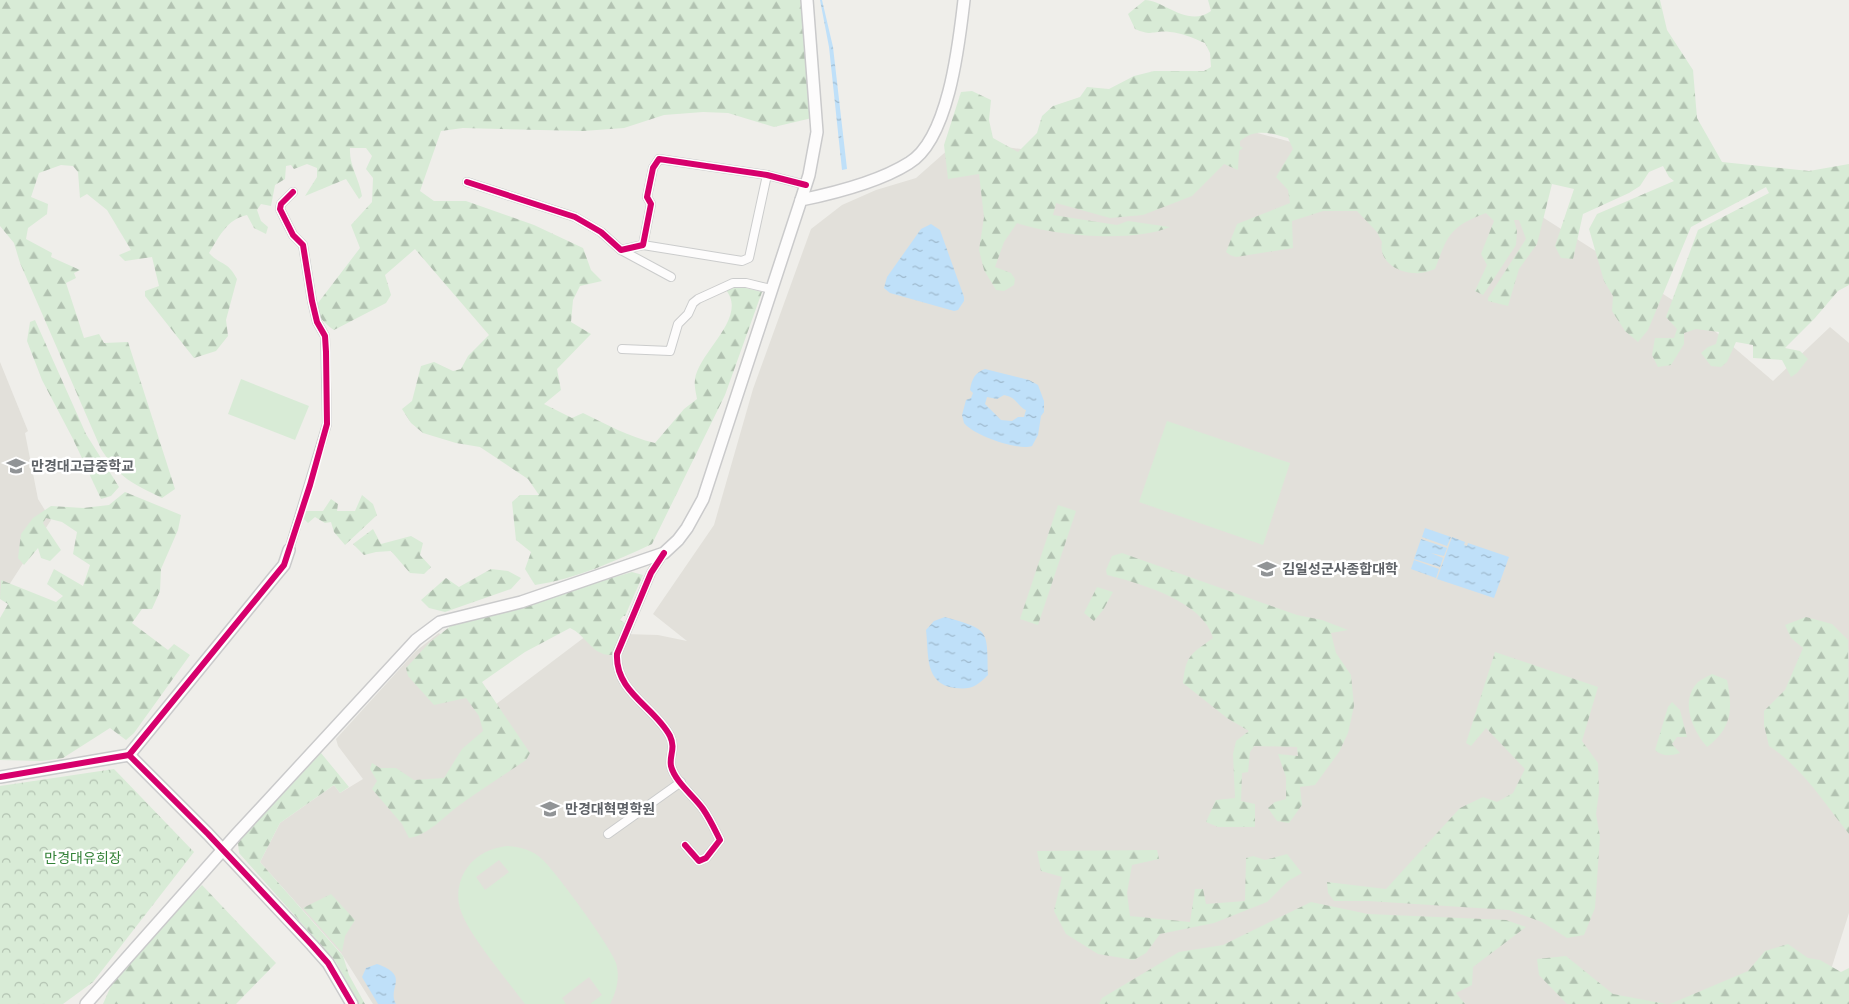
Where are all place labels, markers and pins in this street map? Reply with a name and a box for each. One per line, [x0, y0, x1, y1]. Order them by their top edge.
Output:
school or university icon: 만경대고급중학교 [5, 455, 27, 477]
place label: 만경대고급중학교 [31, 456, 134, 475]
school or university icon: 김일성군사종합대학 [1256, 558, 1278, 580]
place label: 김일성군사종합대학 [1282, 559, 1398, 578]
school or university icon: 만경대혁명학원 [539, 798, 561, 820]
place label: 만경대혁명학원 [565, 799, 655, 818]

